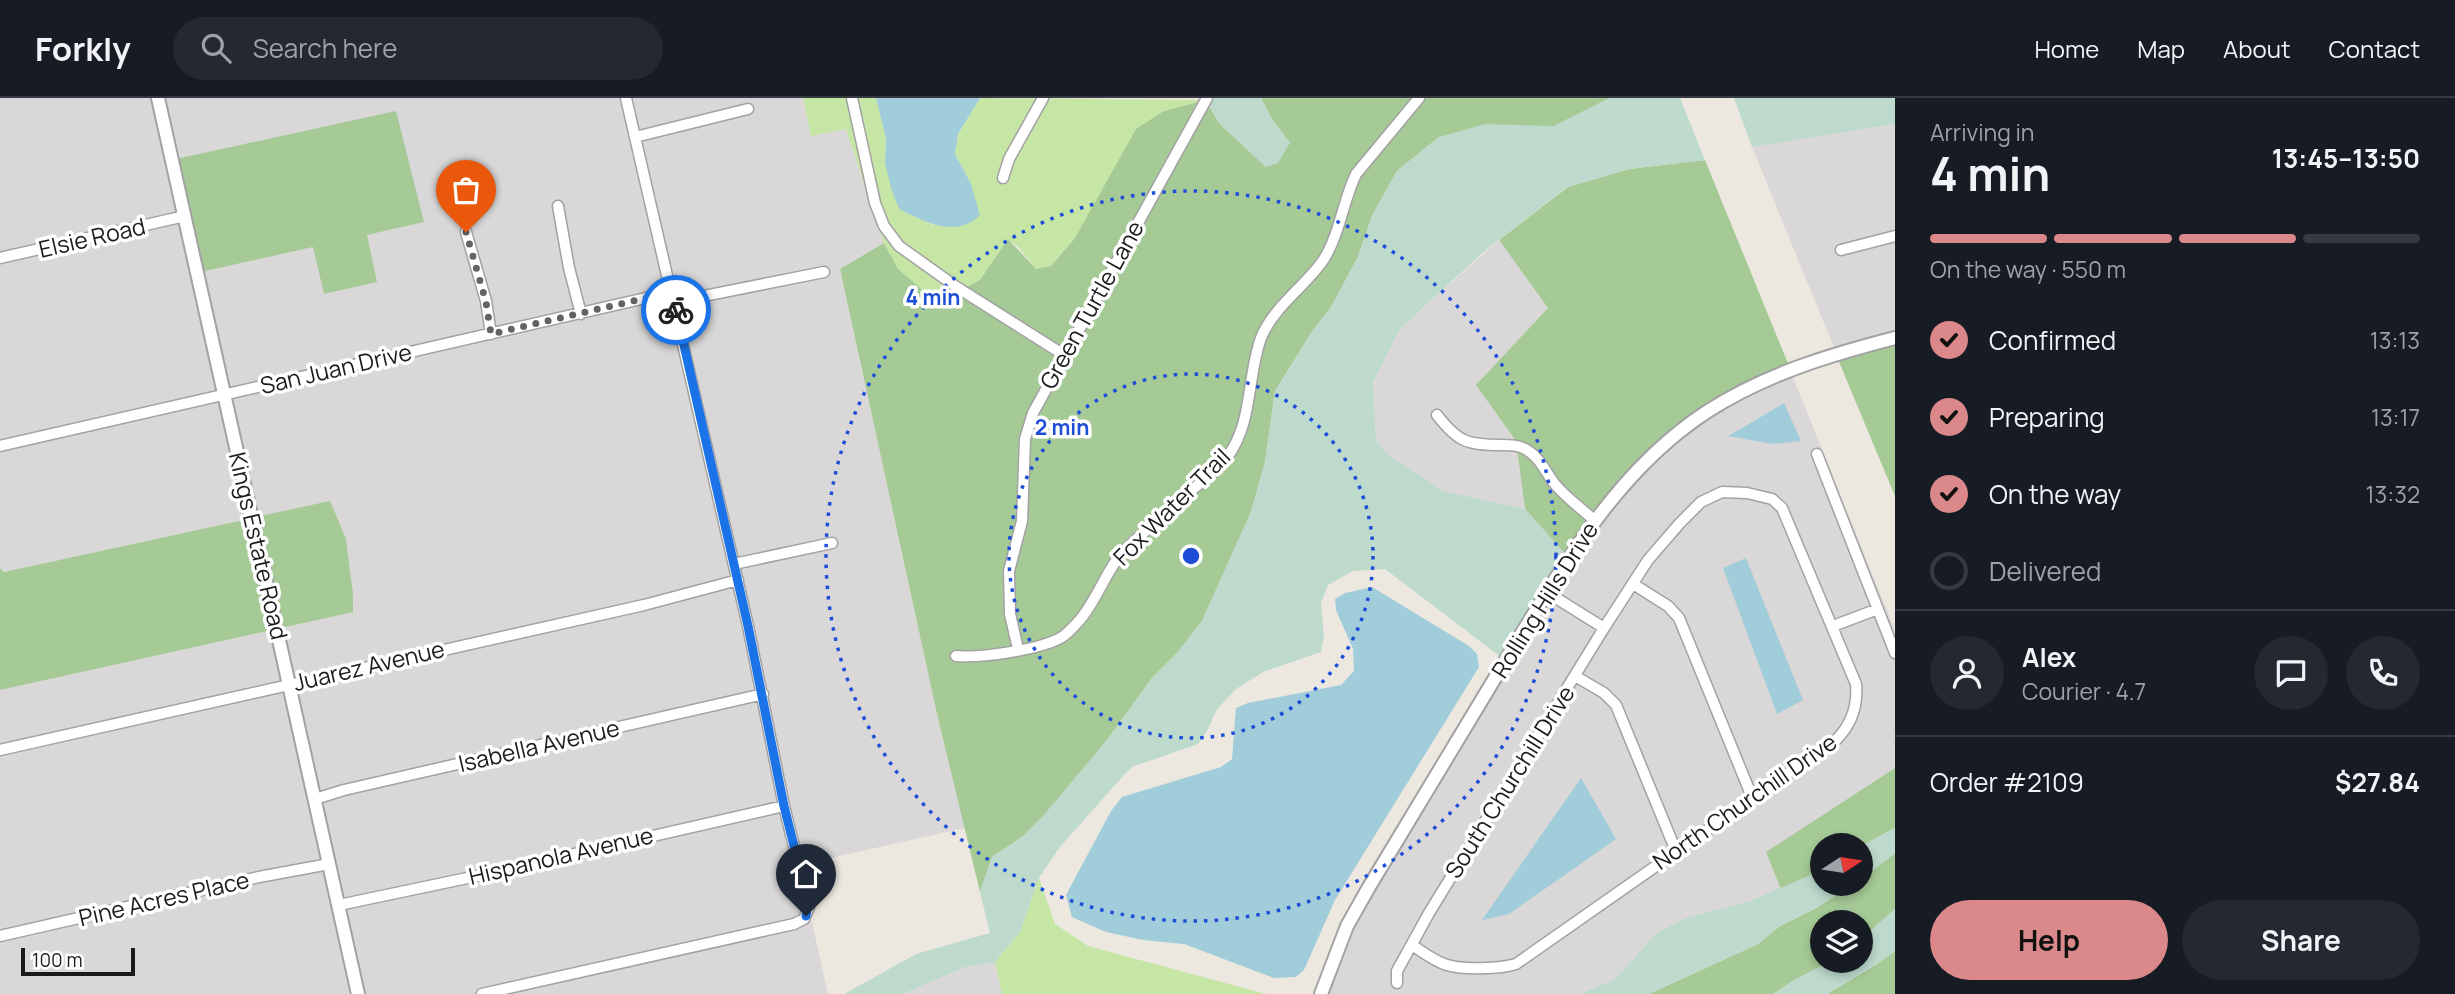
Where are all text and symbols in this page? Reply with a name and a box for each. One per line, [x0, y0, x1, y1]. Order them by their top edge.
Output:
search box [173, 17, 663, 80]
text: Forkly [35, 26, 131, 71]
icon: search [197, 29, 235, 67]
text: Search here [253, 30, 397, 66]
text: Home [2034, 32, 2099, 65]
text: Map [2137, 32, 2185, 65]
text: About [2223, 32, 2291, 65]
text: Contact [2329, 32, 2420, 65]
text: Arriving in [1930, 116, 2035, 148]
text: 13:45–13:50 [2272, 140, 2420, 176]
text: 4 min [1930, 142, 2050, 205]
pin [436, 160, 496, 232]
icon: bag [447, 171, 485, 209]
street label: Elsie Road [35, 209, 148, 265]
street label: Green Turtle Lane [1032, 215, 1151, 394]
text: On the way · 550 m [1930, 253, 2126, 285]
courier [641, 275, 711, 345]
text: 4 min [906, 283, 960, 311]
icon: bike [657, 291, 695, 329]
icon: check [1930, 321, 1968, 359]
text: Confirmed [1989, 322, 2116, 358]
text: 13:13 [2370, 324, 2420, 356]
street label: San Juan Drive [257, 335, 415, 401]
icon: check [1930, 398, 1968, 436]
text: Preparing [1989, 399, 2105, 435]
text: 13:17 [2371, 401, 2420, 433]
text: 2 min [1035, 413, 1089, 441]
street label: Fox Water Trail [1106, 441, 1237, 572]
street label: Kings Estate Road [222, 449, 296, 643]
icon: check [1930, 475, 1968, 513]
text: On the way [1989, 476, 2121, 512]
text: 13:32 [2366, 478, 2420, 510]
street label: Rolling Hills Drive [1483, 515, 1605, 684]
centre of rings [1179, 544, 1203, 568]
text: Delivered [1989, 553, 2101, 589]
street label: Juarez Avenue [290, 632, 447, 698]
button: person [1930, 636, 2004, 710]
button: chat [2254, 636, 2328, 710]
button: phone [2346, 636, 2420, 710]
text: Alex [2022, 639, 2076, 675]
text: Courier · 4.7 [2022, 675, 2146, 707]
street label: South Churchill Drive [1437, 679, 1581, 884]
street label: Isabella Avenue [455, 711, 622, 779]
street label: North Churchill Drive [1646, 726, 1843, 877]
text: Order #2109 [1930, 764, 2084, 800]
text: $27.84 [2335, 764, 2420, 800]
street label: Hispanola Avenue [465, 818, 656, 892]
north arrow [1810, 833, 1872, 896]
map controls [1810, 833, 1873, 973]
pin [776, 844, 836, 916]
icon: home [787, 855, 825, 893]
street label: Pine Acres Place [75, 863, 252, 933]
button: Help [1930, 900, 2168, 980]
button: Share [2182, 900, 2420, 980]
button: layers [1810, 910, 1873, 973]
scale bar [21, 945, 135, 977]
text: 100 m [32, 947, 83, 973]

